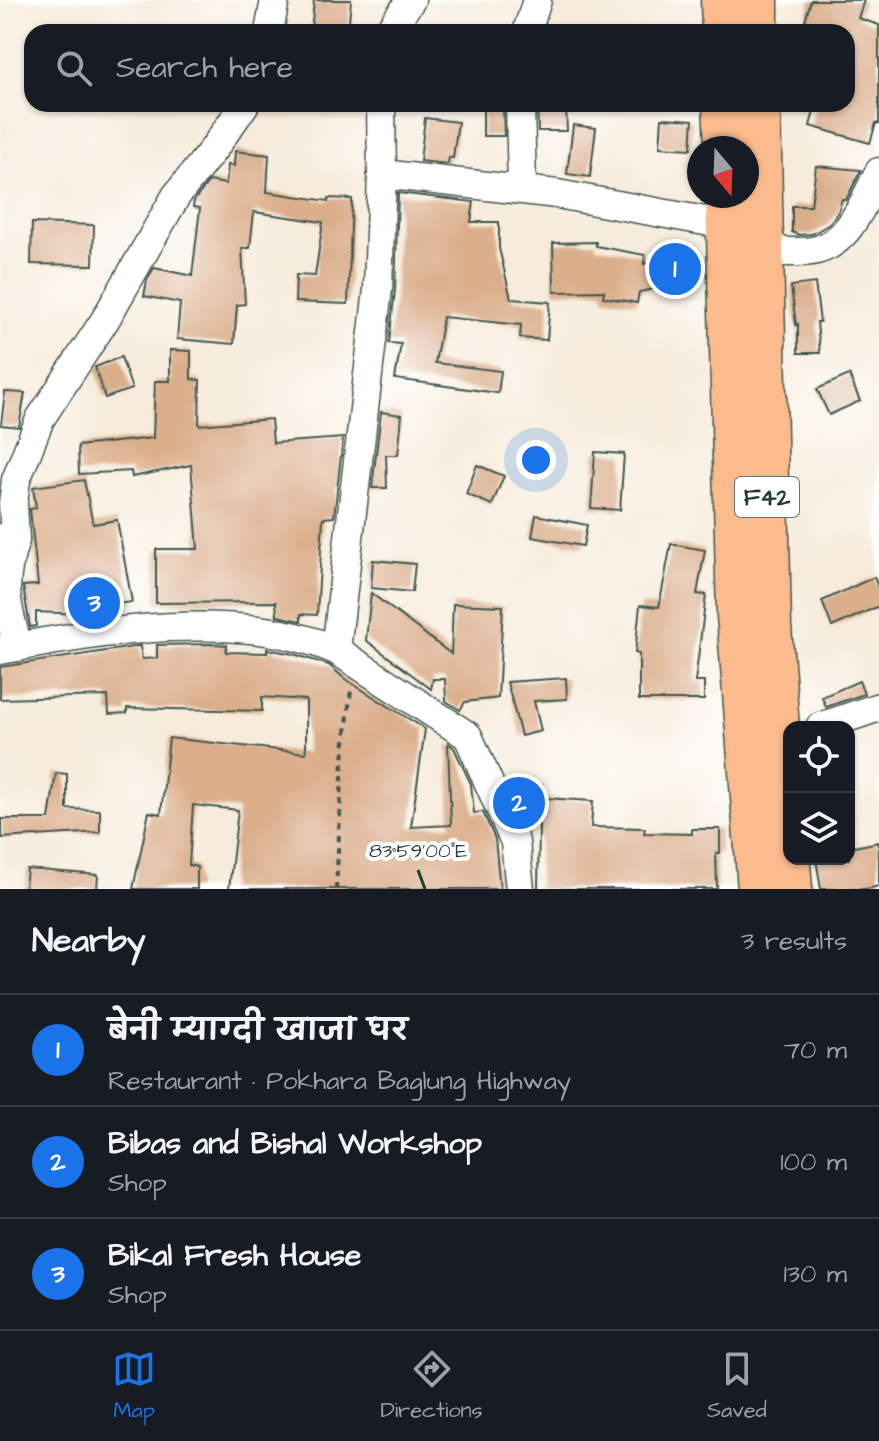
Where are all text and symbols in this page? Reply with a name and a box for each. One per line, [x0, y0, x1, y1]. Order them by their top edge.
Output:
search box [24, 24, 855, 112]
icon: search [52, 46, 96, 90]
text: Search here [116, 47, 293, 89]
north arrow [687, 136, 759, 208]
pin: 1 [649, 239, 701, 299]
your location [516, 440, 556, 480]
road number: F42 [735, 477, 799, 517]
pin: 3 [68, 573, 120, 633]
map controls [783, 721, 855, 865]
button: locate [783, 721, 855, 793]
pin: 2 [493, 773, 545, 833]
button: layers [783, 793, 855, 865]
text: 83°59'00"E [369, 837, 467, 865]
text: Nearby [32, 917, 146, 965]
text: 3 results [741, 923, 847, 959]
text: बेनी म्याग्दी खाजा घर [108, 1010, 407, 1052]
text: 1 [56, 1032, 60, 1068]
text: 70 m [784, 1032, 847, 1068]
text: Restaurant · Pokhara Baglung Highway [108, 1063, 571, 1099]
text: Bibas and Bishal Workshop [108, 1123, 482, 1165]
text: 2 [51, 1144, 65, 1180]
text: 100 m [780, 1144, 847, 1180]
text: Shop [108, 1165, 167, 1201]
text: Bikal Fresh House [108, 1235, 361, 1277]
text: 3 [51, 1256, 65, 1292]
text: 130 m [783, 1256, 847, 1292]
text: Shop [108, 1277, 167, 1313]
tab: Map [112, 1347, 156, 1426]
tab: Directions [380, 1347, 483, 1426]
tab: Saved [707, 1347, 767, 1426]

